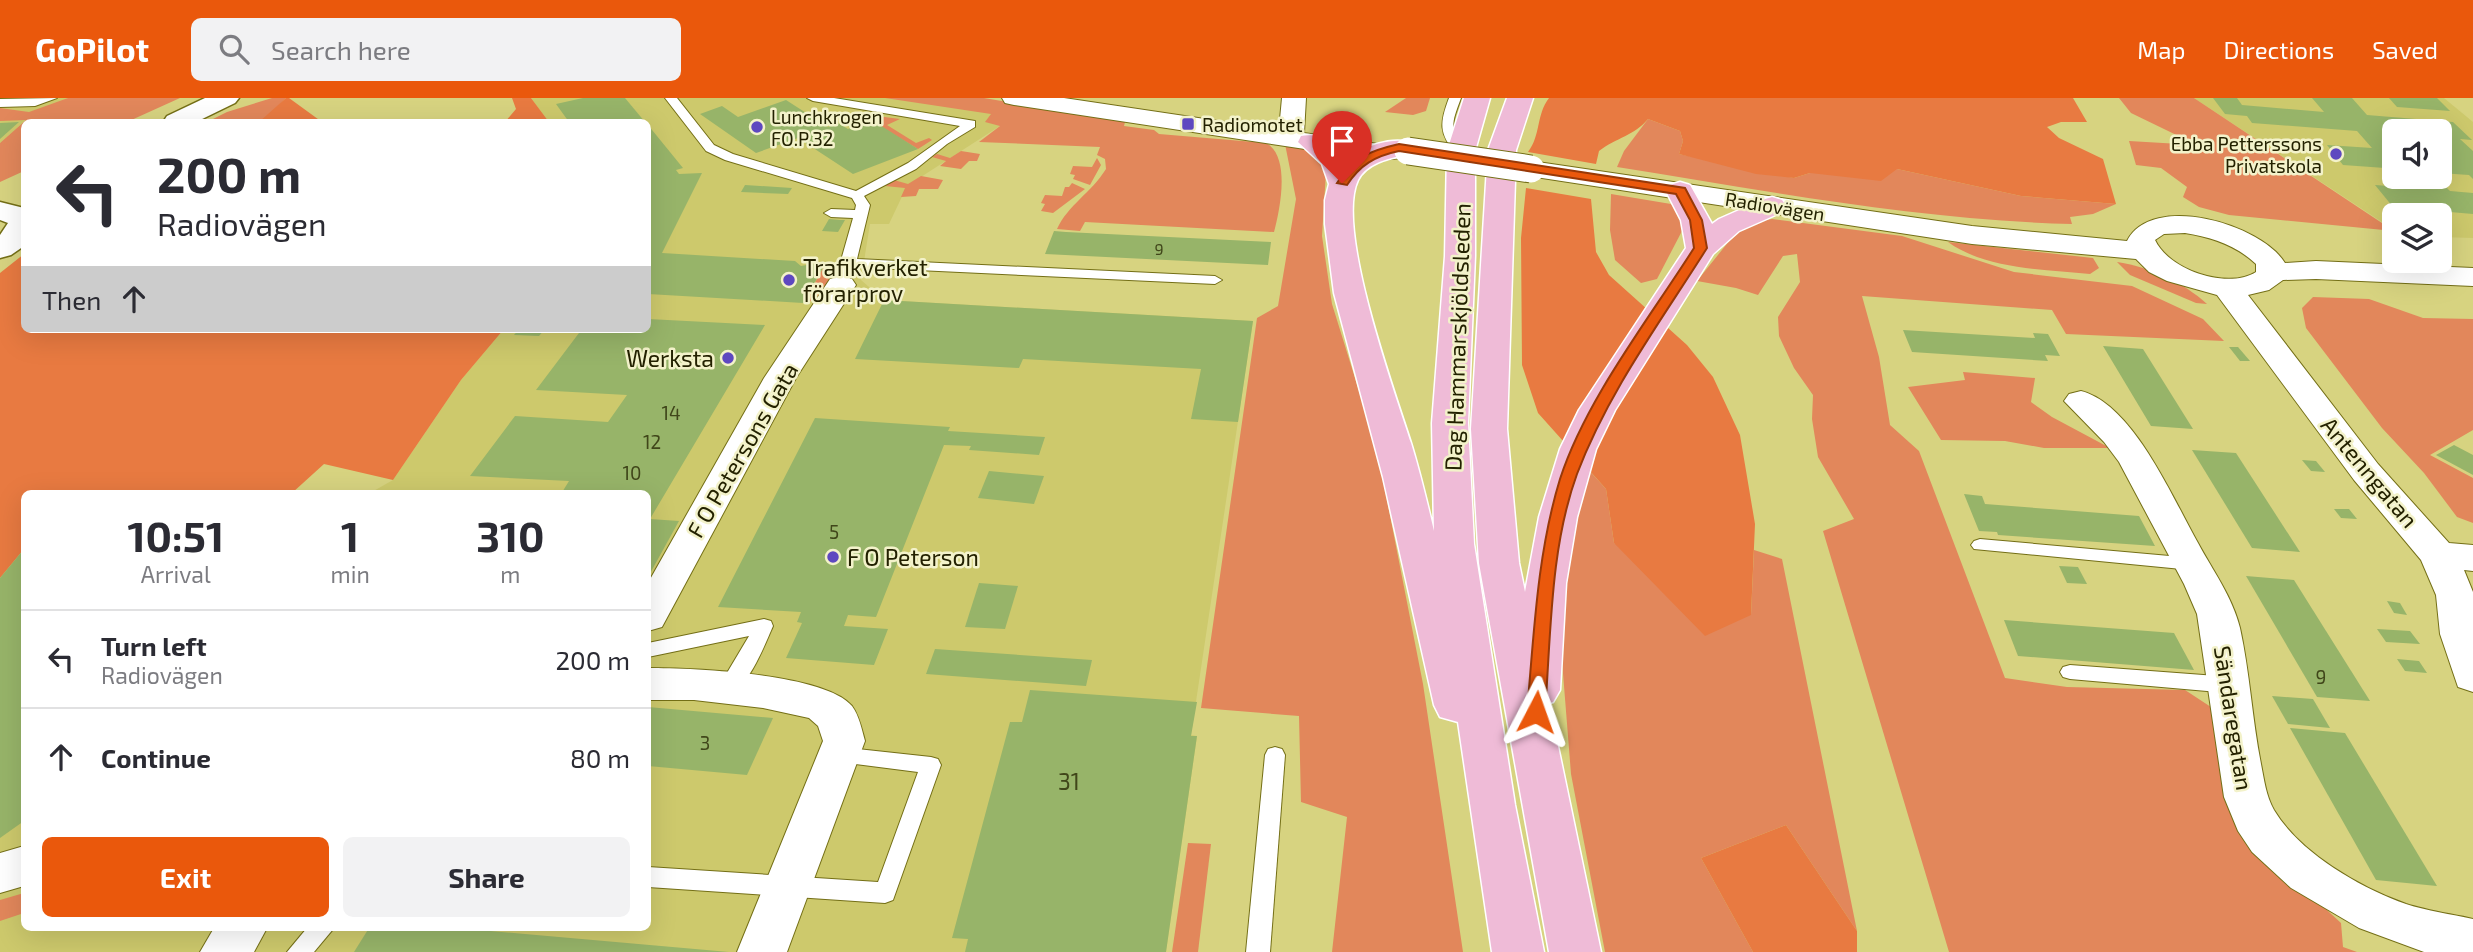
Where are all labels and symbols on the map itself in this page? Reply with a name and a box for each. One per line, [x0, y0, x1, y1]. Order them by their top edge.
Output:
place label: Lunchkrogen FO.P.32 [771, 105, 883, 150]
pin [1312, 111, 1372, 183]
place label: Radiomotet [1202, 113, 1303, 136]
marker: Radiomotet [1180, 116, 1196, 132]
marker: Lunchkrogen FO.P.32 [749, 119, 765, 135]
place label: Ebba Petterssons Privatskola [2171, 132, 2322, 177]
marker: Ebba Petterssons Privatskola [2328, 146, 2344, 162]
street label: Radiovägen [1724, 187, 1826, 225]
street label: Dag Hammarskjöldsleden [1438, 203, 1476, 471]
house number: 9 [1154, 239, 1164, 258]
place label: Trafikverket förarprov [803, 253, 928, 307]
marker: Trafikverket förarprov [781, 272, 797, 288]
place label: Werksta [626, 344, 714, 372]
marker: Werksta [720, 350, 736, 366]
street label: F O Petersons Gata [681, 358, 803, 542]
house number: 14 [661, 401, 681, 424]
street label: Antenngatan [2316, 411, 2424, 533]
house number: 12 [643, 430, 661, 453]
house number: 10 [622, 461, 642, 484]
house number: 5 [829, 520, 839, 543]
place label: F O Peterson [847, 543, 979, 571]
marker: F O Peterson [825, 549, 841, 565]
street label: Sändaregatan [2209, 644, 2259, 792]
house number: 9 [2316, 665, 2326, 688]
position arrow [1499, 675, 1573, 749]
house number: 3 [700, 731, 710, 754]
house number: 31 [1058, 767, 1080, 795]

